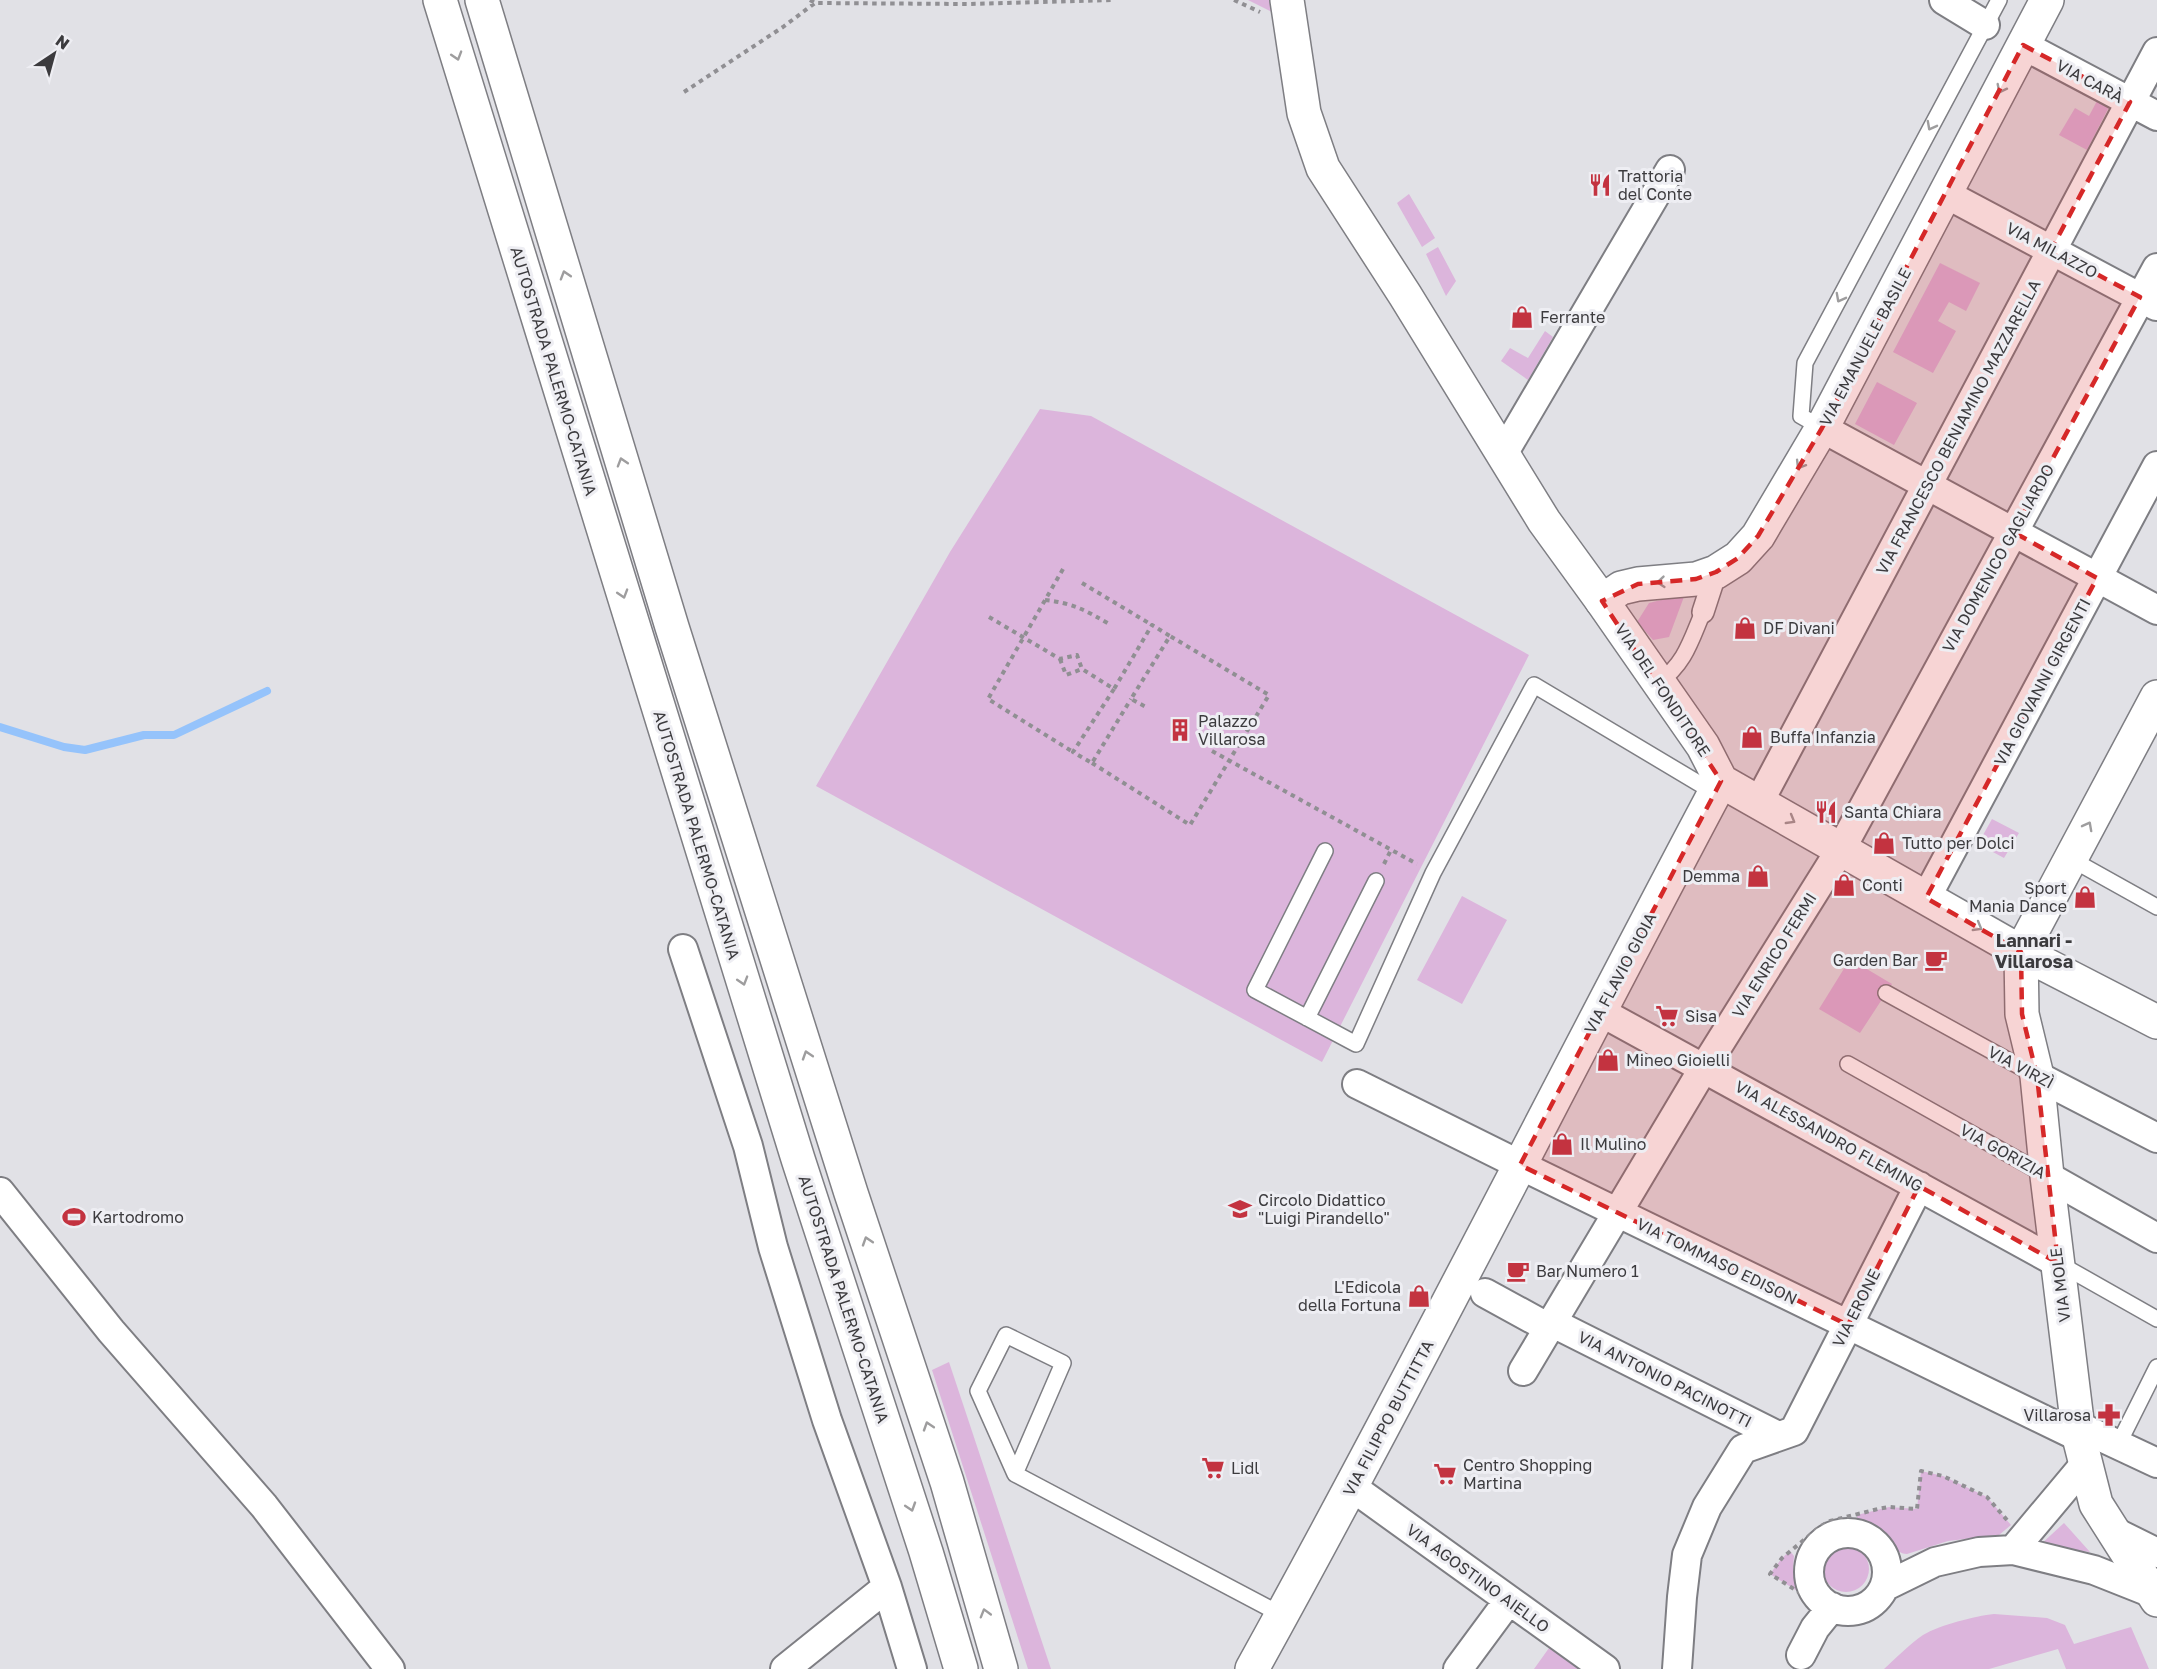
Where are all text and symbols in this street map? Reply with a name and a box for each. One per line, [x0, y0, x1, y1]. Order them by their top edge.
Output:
north arrow [24, 24, 84, 84]
text: N [52, 30, 74, 54]
one-way arrow [450, 50, 462, 61]
street label: VIA CARÀ [2053, 55, 2127, 107]
one-way arrow [1996, 83, 2008, 94]
one-way arrow [1927, 119, 1938, 130]
place label: Trattoria del Conte [1618, 166, 1692, 204]
restaurant icon: Trattoria del Conte [1587, 172, 1613, 198]
street label: VIA MILAZZO [2003, 218, 2101, 282]
street label: AUTOSTRADA PALERMO-CATANIA [507, 244, 602, 498]
street label: VIA EMANUELE BASILE [1815, 264, 1915, 430]
one-way arrow [560, 270, 572, 281]
street label: VIA FRANCESCO BENIAMINO MAZZARELLA [1871, 276, 2045, 578]
one-way arrow [1836, 292, 1847, 302]
shop icon: Ferrante [1509, 304, 1535, 330]
place label: Ferrante [1540, 307, 1605, 327]
one-way arrow [617, 457, 629, 468]
one-way arrow [1796, 459, 1807, 469]
street label: VIA DOMENICO GAGLIARDO [1938, 460, 2058, 656]
one-way arrow [1656, 575, 1665, 588]
one-way arrow [616, 588, 628, 599]
street label: VIA GIOVANNI GIRGENTI [1989, 595, 2095, 769]
shop icon: DF Divani [1732, 615, 1758, 641]
place label: DF Divani [1763, 618, 1835, 638]
street label: VIA DEL FONDITORE [1611, 620, 1715, 760]
street label: AUTOSTRADA PALERMO-CATANIA [650, 708, 745, 962]
place label: Palazzo Villarosa [1198, 711, 1266, 749]
building icon: Palazzo Villarosa [1167, 717, 1193, 743]
shop icon: Buffa Infanzia [1739, 724, 1765, 750]
place label: Buffa Infanzia [1770, 727, 1876, 747]
restaurant icon: Santa Chiara [1813, 799, 1839, 825]
place label: Santa Chiara [1844, 802, 1942, 822]
one-way arrow [1784, 813, 1795, 824]
one-way arrow [2081, 822, 2092, 832]
shop icon: Tutto per Dolci [1871, 830, 1897, 856]
place label: Tutto per Dolci [1902, 833, 2015, 853]
shop icon: Demma [1745, 863, 1771, 889]
place label: Demma [1682, 866, 1740, 886]
shop icon: Conti [1831, 872, 1857, 898]
place label: Conti [1862, 875, 1903, 895]
place label: Sport Mania Dance [1969, 878, 2067, 916]
shop icon: Sport Mania Dance [2072, 884, 2098, 910]
street label: VIA ENRICO FERMI [1727, 889, 1821, 1021]
street label: VIA FLAVIO GIOIA [1580, 909, 1660, 1037]
one-way arrow [1972, 920, 1982, 931]
district label: Lannari - Villarosa [1995, 929, 2073, 972]
cafe icon: Garden Bar [1923, 947, 1949, 973]
place label: Garden Bar [1833, 950, 1918, 970]
one-way arrow [736, 975, 748, 986]
supermarket icon: Sisa [1654, 1003, 1680, 1029]
place label: Sisa [1685, 1006, 1717, 1026]
street label: VIA VIRZÌ [1985, 1041, 2057, 1093]
shop icon: Mineo Gioielli [1595, 1047, 1621, 1073]
one-way arrow [802, 1050, 815, 1061]
place label: Mineo Gioielli [1626, 1050, 1730, 1070]
street label: VIA ALESSANDRO FLEMING [1732, 1076, 1926, 1196]
street label: VIA GORIZIA [1957, 1119, 2050, 1183]
shop icon: Il Mulino [1549, 1131, 1575, 1157]
place label: Il Mulino [1580, 1134, 1646, 1154]
street label: AUTOSTRADA PALERMO-CATANIA [794, 1173, 894, 1426]
place label: Circolo Didattico "Luigi Pirandello" [1258, 1190, 1390, 1228]
school or university icon: Circolo Didattico "Luigi Pirandello" [1227, 1196, 1253, 1222]
sports icon: Kartodromo [61, 1204, 87, 1230]
place label: Kartodromo [92, 1207, 184, 1227]
street label: VIA TOMMASO EDISON [1633, 1213, 1801, 1309]
one-way arrow [862, 1236, 874, 1247]
street label: VIA MOLE [2046, 1247, 2074, 1323]
cafe icon: Bar Numero 1 [1505, 1258, 1531, 1284]
place label: Bar Numero 1 [1536, 1261, 1639, 1281]
street label: VIA ERONE [1828, 1266, 1884, 1350]
place label: L'Edicola della Fortuna [1298, 1277, 1401, 1315]
shop icon: L'Edicola della Fortuna [1406, 1283, 1432, 1309]
street label: VIA ANTONIO PACINOTTI [1575, 1326, 1755, 1432]
street label: VIA FILIPPO BUTTITTA [1338, 1336, 1438, 1499]
pharmacy icon: Villarosa [2096, 1402, 2122, 1428]
place label: Villarosa [2024, 1405, 2091, 1425]
one-way arrow [923, 1421, 935, 1432]
supermarket icon: Lidl [1200, 1455, 1226, 1481]
place label: Centro Shopping Martina [1463, 1455, 1592, 1493]
place label: Lidl [1231, 1458, 1259, 1478]
supermarket icon: Centro Shopping Martina [1432, 1461, 1458, 1487]
one-way arrow [904, 1501, 916, 1512]
street label: VIA AGOSTINO AIELLO [1403, 1519, 1553, 1637]
one-way arrow [979, 1608, 992, 1618]

